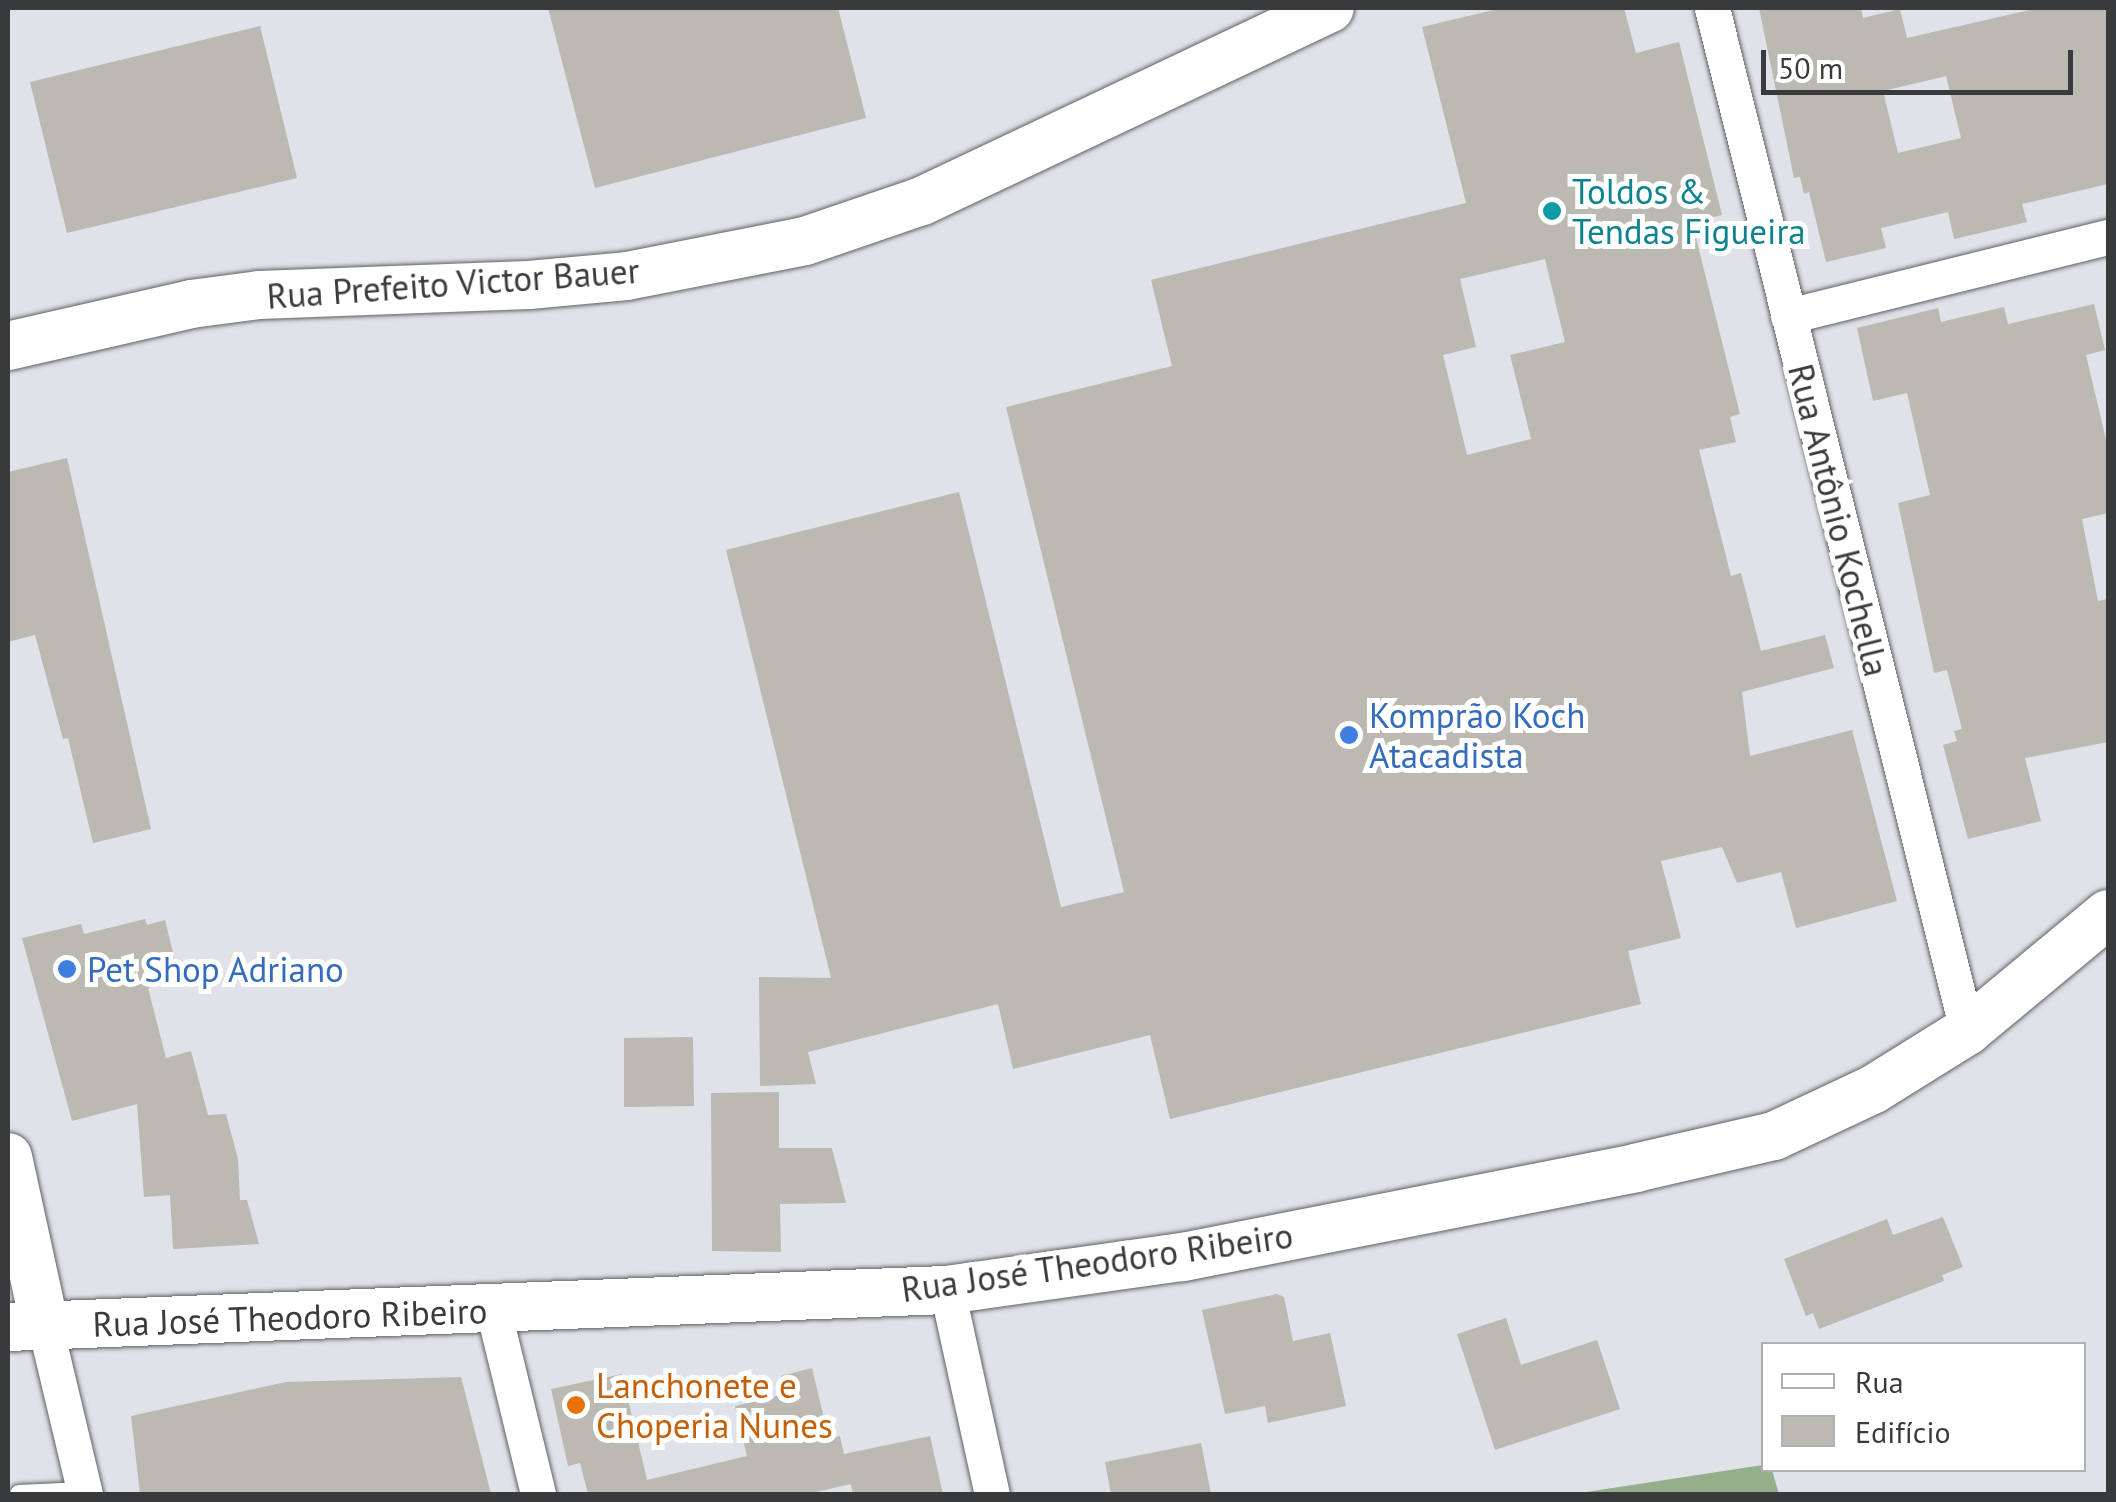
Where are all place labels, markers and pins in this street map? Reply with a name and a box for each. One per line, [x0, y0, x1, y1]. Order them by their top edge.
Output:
place label: Toldos & Tendas Figueira [1572, 170, 1806, 252]
marker: Toldos & Tendas Figueira [1541, 200, 1563, 222]
place label: Komprão Koch Atacadista [1369, 694, 1586, 776]
marker: Komprão Koch Atacadista [1338, 724, 1360, 746]
place label: Pet Shop Adriano [87, 948, 345, 990]
marker: Pet Shop Adriano [56, 958, 78, 980]
place label: Lanchonete e Choperia Nunes [596, 1364, 833, 1446]
marker: Lanchonete e Choperia Nunes [565, 1394, 587, 1416]

